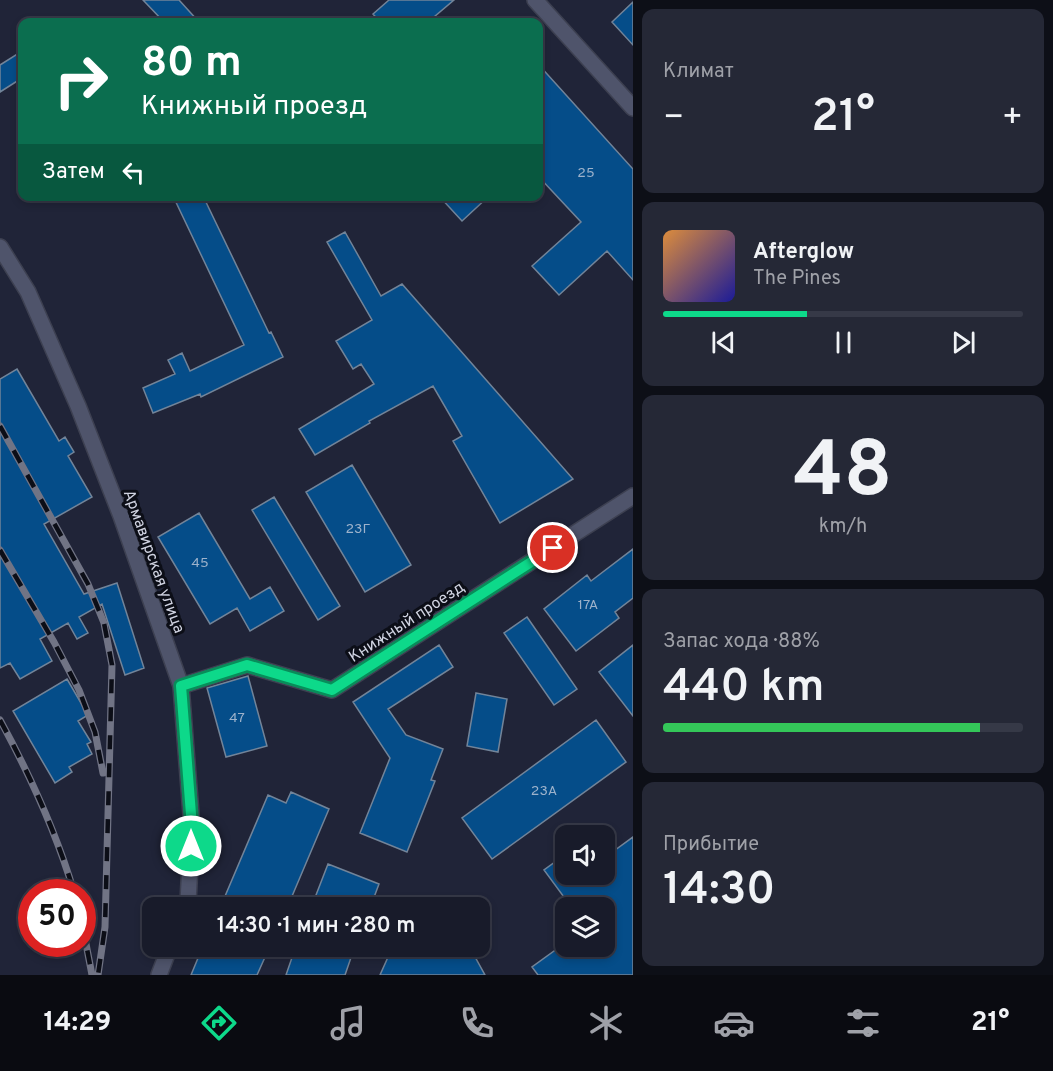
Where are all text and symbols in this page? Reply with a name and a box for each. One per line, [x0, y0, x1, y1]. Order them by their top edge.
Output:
text: 80 m [141, 38, 242, 91]
icon: right [42, 42, 120, 120]
text: Климат [663, 59, 734, 85]
text: Книжный проезд [141, 90, 367, 124]
text: 21° [811, 90, 875, 147]
text: − [663, 98, 684, 140]
text: + [1002, 98, 1023, 140]
icon: left [117, 156, 150, 189]
text: Затем [42, 159, 105, 186]
house number: 25 [577, 165, 595, 182]
text: Afterglow [753, 239, 854, 266]
text: The Pines [753, 266, 841, 292]
icon: previous [707, 326, 740, 359]
icon: pause [827, 326, 860, 359]
icon: next [947, 326, 980, 359]
text: 48 [793, 425, 893, 524]
street label: Армавирская улица [118, 487, 188, 636]
text: km/h [819, 514, 867, 540]
house number: 23Г [346, 521, 370, 538]
pin [527, 522, 578, 573]
icon: arrive [536, 531, 569, 564]
house number: 45 [191, 555, 209, 572]
street label: Книжный проезд [345, 578, 469, 668]
house number: 17А [578, 597, 598, 614]
text: Запас хода · 88% [663, 629, 820, 655]
text: 440 km [663, 660, 824, 717]
house number: 47 [229, 710, 245, 727]
house number: 23А [531, 783, 557, 800]
position arrow [159, 814, 223, 878]
map controls [555, 825, 615, 957]
button: sound [555, 825, 615, 885]
text: Прибытие [663, 832, 759, 858]
text: 14:30 [663, 863, 775, 920]
speed limit sign: 50 [18, 879, 96, 957]
button: layers [555, 897, 615, 957]
text: 14:30 · 1 мин · 280 m [217, 913, 415, 940]
icon: directions [198, 1002, 240, 1044]
icon: music [327, 1002, 369, 1044]
icon: phone [456, 1002, 498, 1044]
icon: climate [585, 1002, 627, 1044]
icon: car [713, 1002, 755, 1044]
icon: filters [842, 1002, 884, 1044]
text: 14:29 [43, 1006, 111, 1040]
text: 21° [971, 1006, 1009, 1040]

